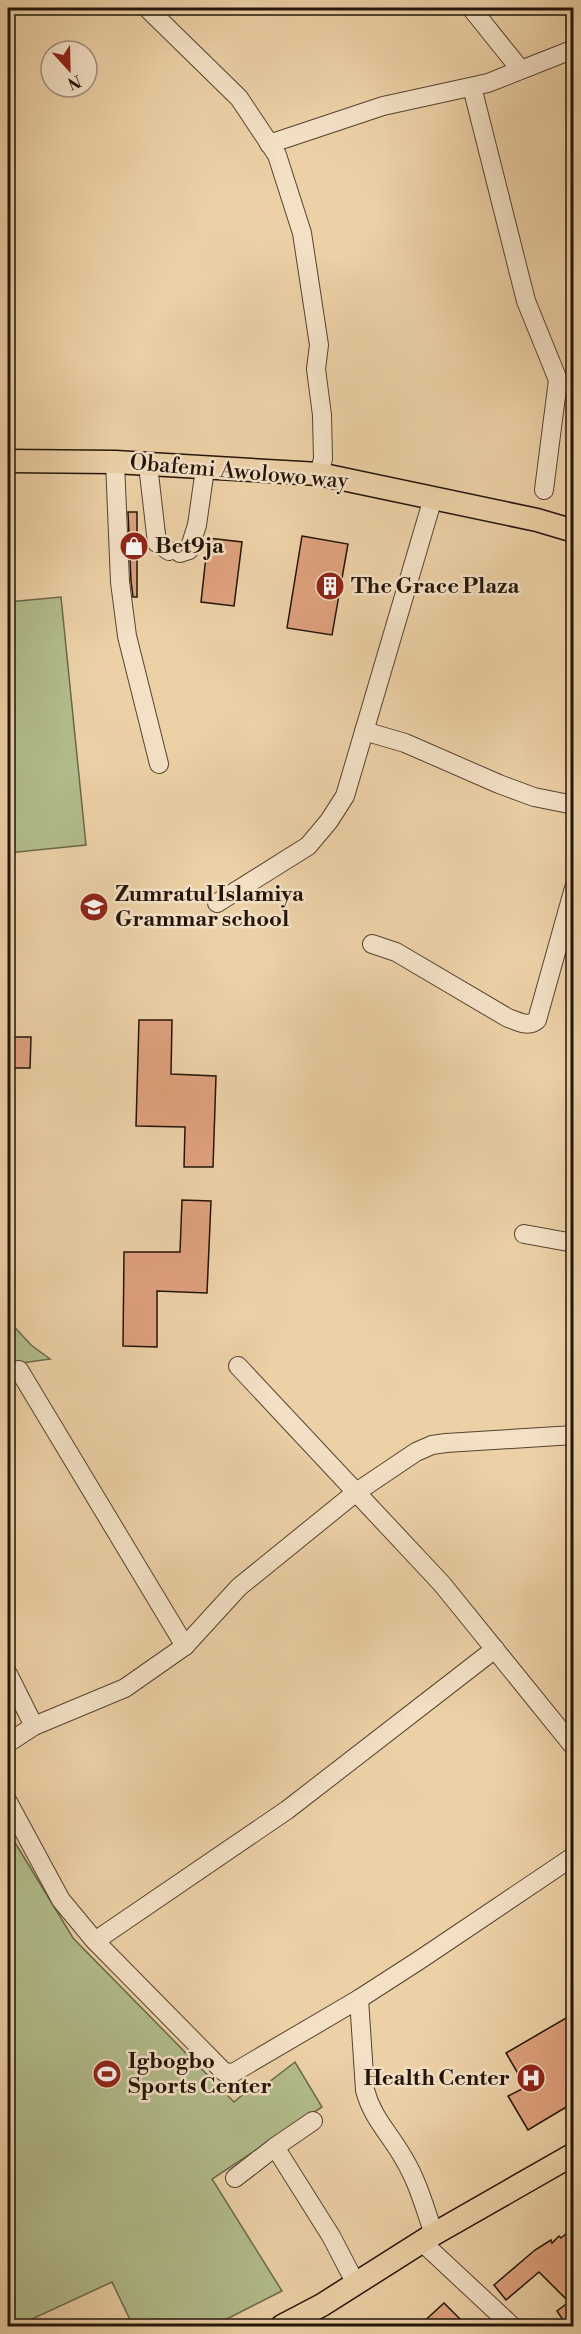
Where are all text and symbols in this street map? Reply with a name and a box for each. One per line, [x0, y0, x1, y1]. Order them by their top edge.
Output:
north arrow [39, 39, 99, 99]
text: N [64, 70, 84, 94]
street label: Obafemi Awolowo way [129, 449, 350, 495]
shop icon: Bet9ja [118, 530, 150, 562]
place label: Bet9ja [155, 533, 225, 560]
building icon: The Grace Plaza [314, 570, 346, 602]
place label: The Grace Plaza [351, 573, 521, 600]
place label: Zumratul Islamiya Grammar school [115, 881, 305, 933]
school or university icon: Zumratul Islamiya Grammar school [78, 891, 110, 923]
place label: Igbogbo Sports Center [128, 2048, 272, 2100]
sports icon: Igbogbo Sports Center [91, 2058, 123, 2090]
hospital icon: Health Center [515, 2062, 547, 2094]
place label: Health Center [364, 2065, 510, 2092]

